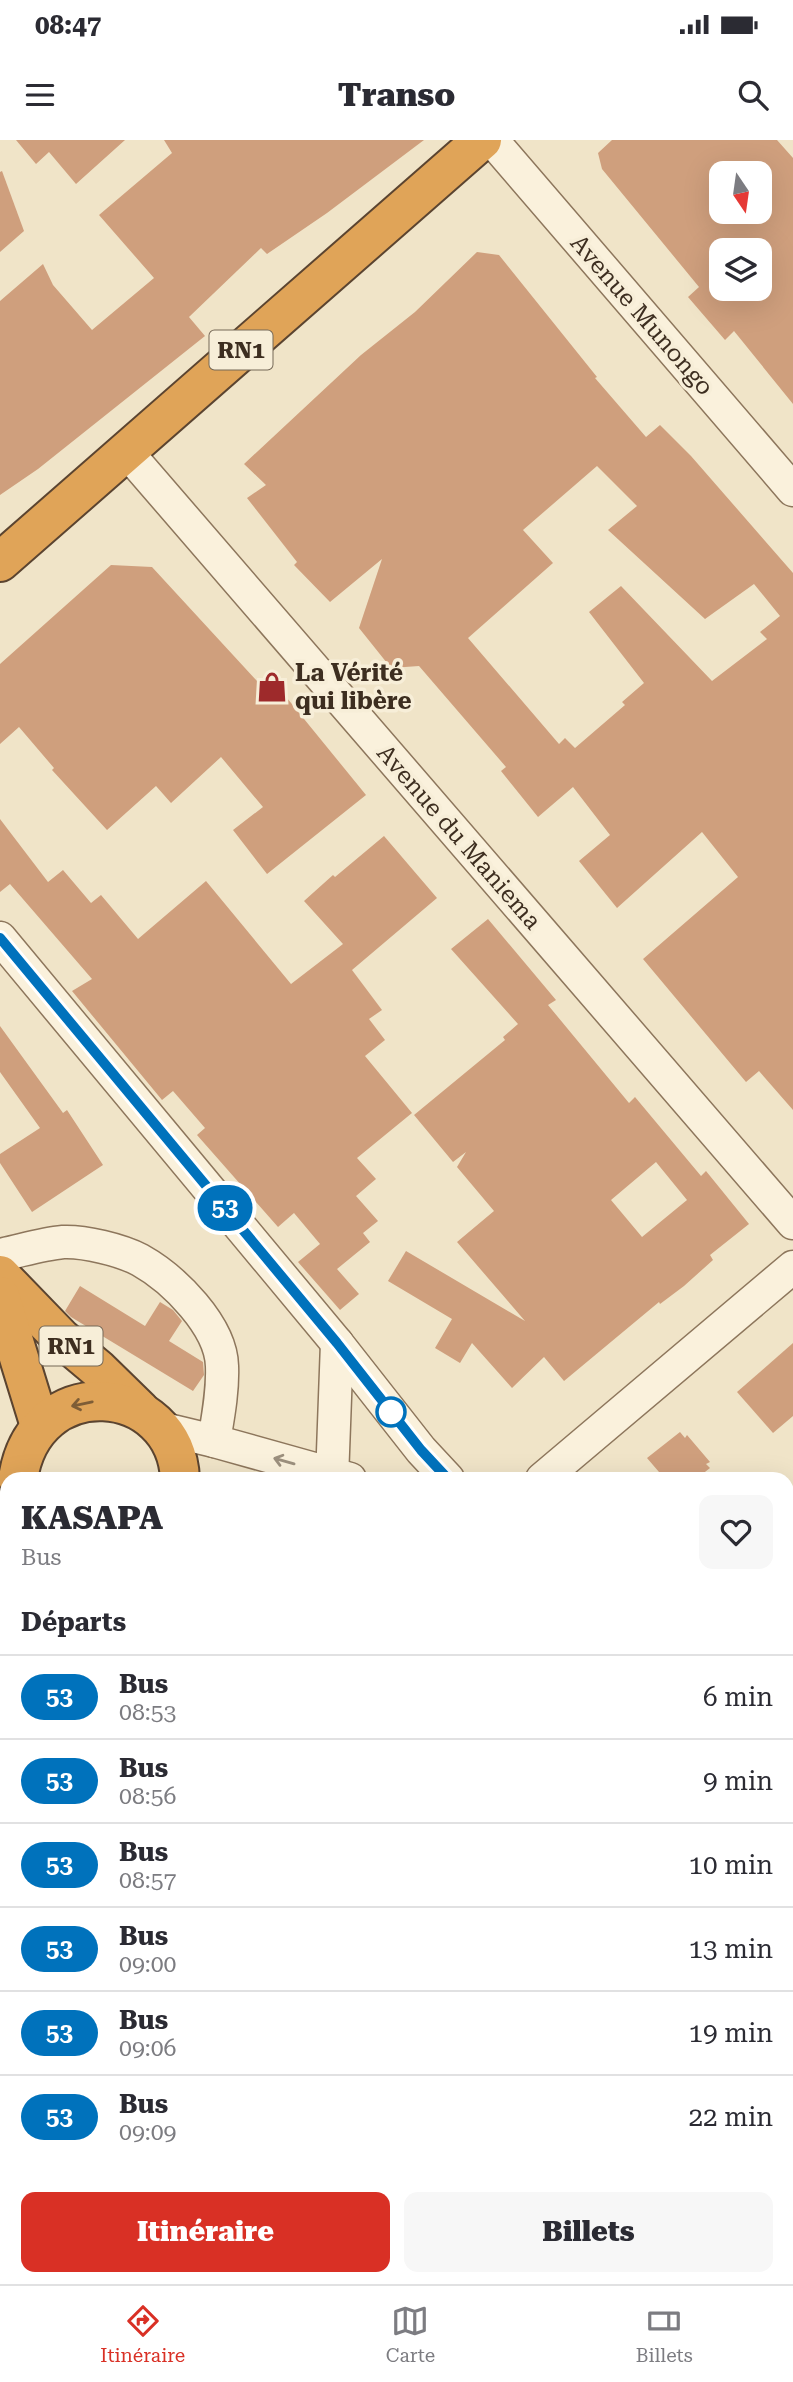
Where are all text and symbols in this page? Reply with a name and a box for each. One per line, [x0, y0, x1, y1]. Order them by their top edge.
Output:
text: 08:47 [35, 10, 101, 40]
icon: menu [21, 76, 59, 114]
text: Transo [338, 76, 455, 114]
icon: search [734, 76, 772, 114]
north arrow [709, 161, 772, 224]
map controls [709, 161, 772, 301]
street label: Avenue Munongo [565, 229, 719, 401]
button: layers [709, 238, 772, 301]
road number: RN1 [210, 330, 272, 370]
place label: La Vérité qui libère [295, 659, 412, 715]
shop icon: La Vérité qui libère [255, 670, 289, 704]
street label: Avenue du Maniema [371, 739, 547, 935]
line badge: 53 [194, 1185, 256, 1231]
text: 53 [212, 1194, 238, 1222]
road number: RN1 [40, 1326, 102, 1366]
one-way arrow [71, 1397, 94, 1411]
unlabelled marker [376, 1397, 406, 1427]
one-way arrow [274, 1454, 296, 1467]
button: heart [699, 1495, 773, 1569]
text: KASAPA [21, 1498, 163, 1537]
text: Bus [21, 1544, 61, 1571]
text: Départs [21, 1607, 126, 1637]
text: Bus [119, 1669, 168, 1699]
text: 6 min [703, 1682, 773, 1712]
text: 53 [46, 1683, 73, 1711]
text: 08:53 [119, 1699, 176, 1726]
text: Bus [119, 1753, 168, 1783]
text: 9 min [703, 1766, 773, 1796]
text: 53 [46, 1767, 73, 1795]
text: 08:56 [119, 1783, 176, 1810]
text: Bus [119, 1837, 168, 1867]
text: 10 min [689, 1850, 773, 1880]
text: 53 [46, 1851, 73, 1879]
text: 08:57 [119, 1867, 176, 1894]
text: Bus [119, 1921, 168, 1951]
text: 13 min [689, 1934, 773, 1964]
text: 53 [46, 1935, 73, 1963]
text: 09:00 [119, 1951, 176, 1978]
text: Bus [119, 2005, 168, 2035]
text: 19 min [689, 2018, 773, 2048]
text: 53 [46, 2019, 73, 2047]
text: 09:06 [119, 2035, 176, 2062]
text: Bus [119, 2089, 168, 2119]
text: 22 min [689, 2102, 773, 2132]
text: 53 [46, 2103, 73, 2131]
text: 09:09 [119, 2119, 176, 2146]
button: Itinéraire [21, 2192, 390, 2272]
button: Billets [404, 2192, 773, 2272]
tab: Itinéraire [100, 2302, 185, 2367]
tab: Carte [386, 2302, 435, 2367]
tab: Billets [636, 2302, 693, 2367]

